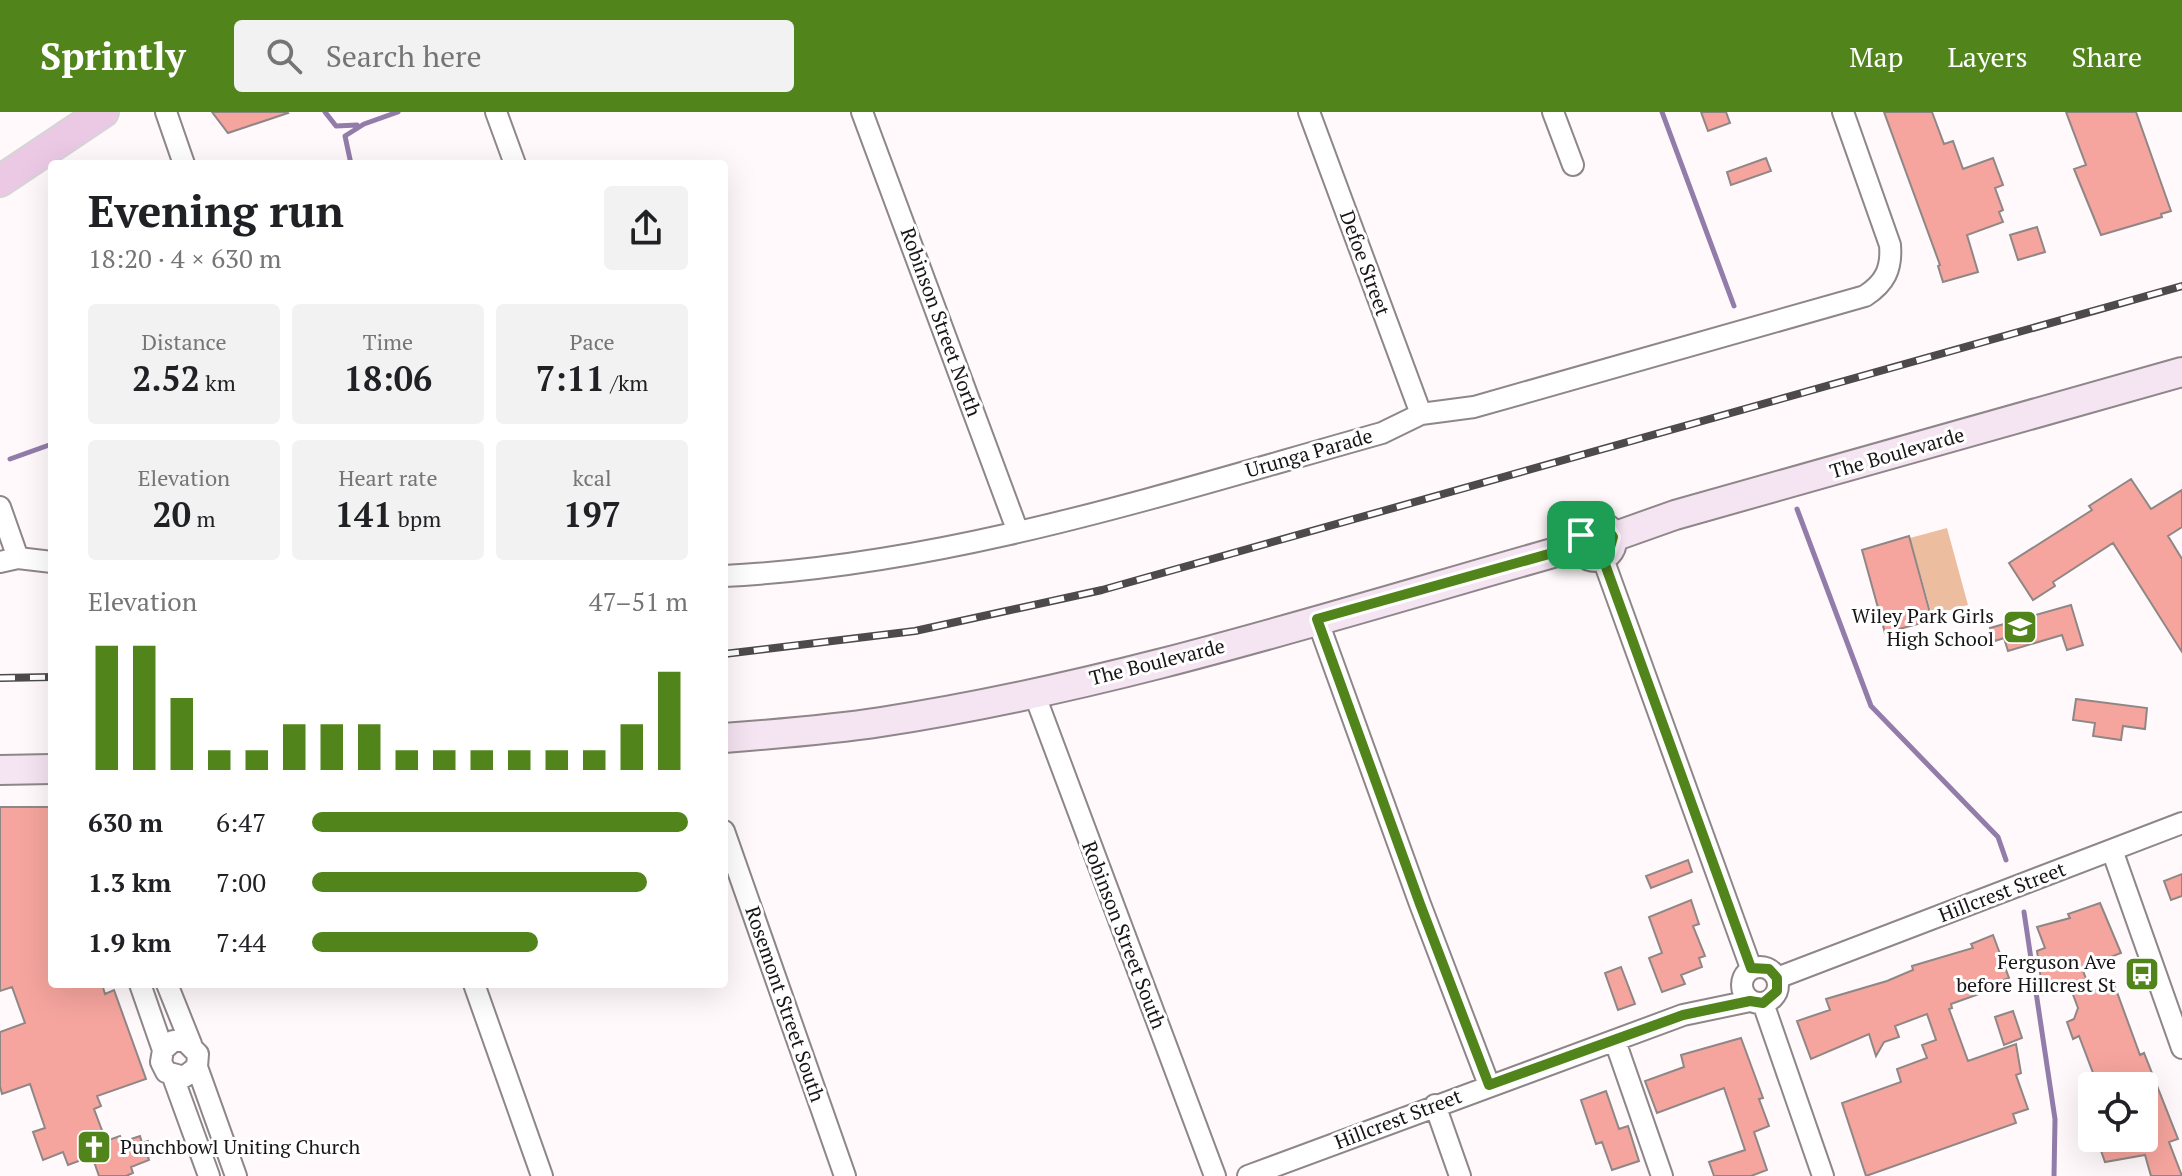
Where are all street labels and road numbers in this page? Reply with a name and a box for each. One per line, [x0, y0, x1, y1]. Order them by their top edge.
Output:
street label: Defoe Street [1334, 207, 1397, 320]
street label: Robinson Street North [895, 223, 988, 420]
street label: The Boulevarde [1826, 420, 1967, 485]
street label: Urunga Parade [1242, 422, 1376, 484]
street label: The Boulevarde [1086, 632, 1227, 691]
street label: Robinson Street South [1076, 837, 1173, 1033]
street label: Hillcrest Street [1934, 855, 2070, 928]
street label: Rosemont Street South [739, 902, 832, 1106]
street label: Hillcrest Street [1330, 1082, 1466, 1155]

